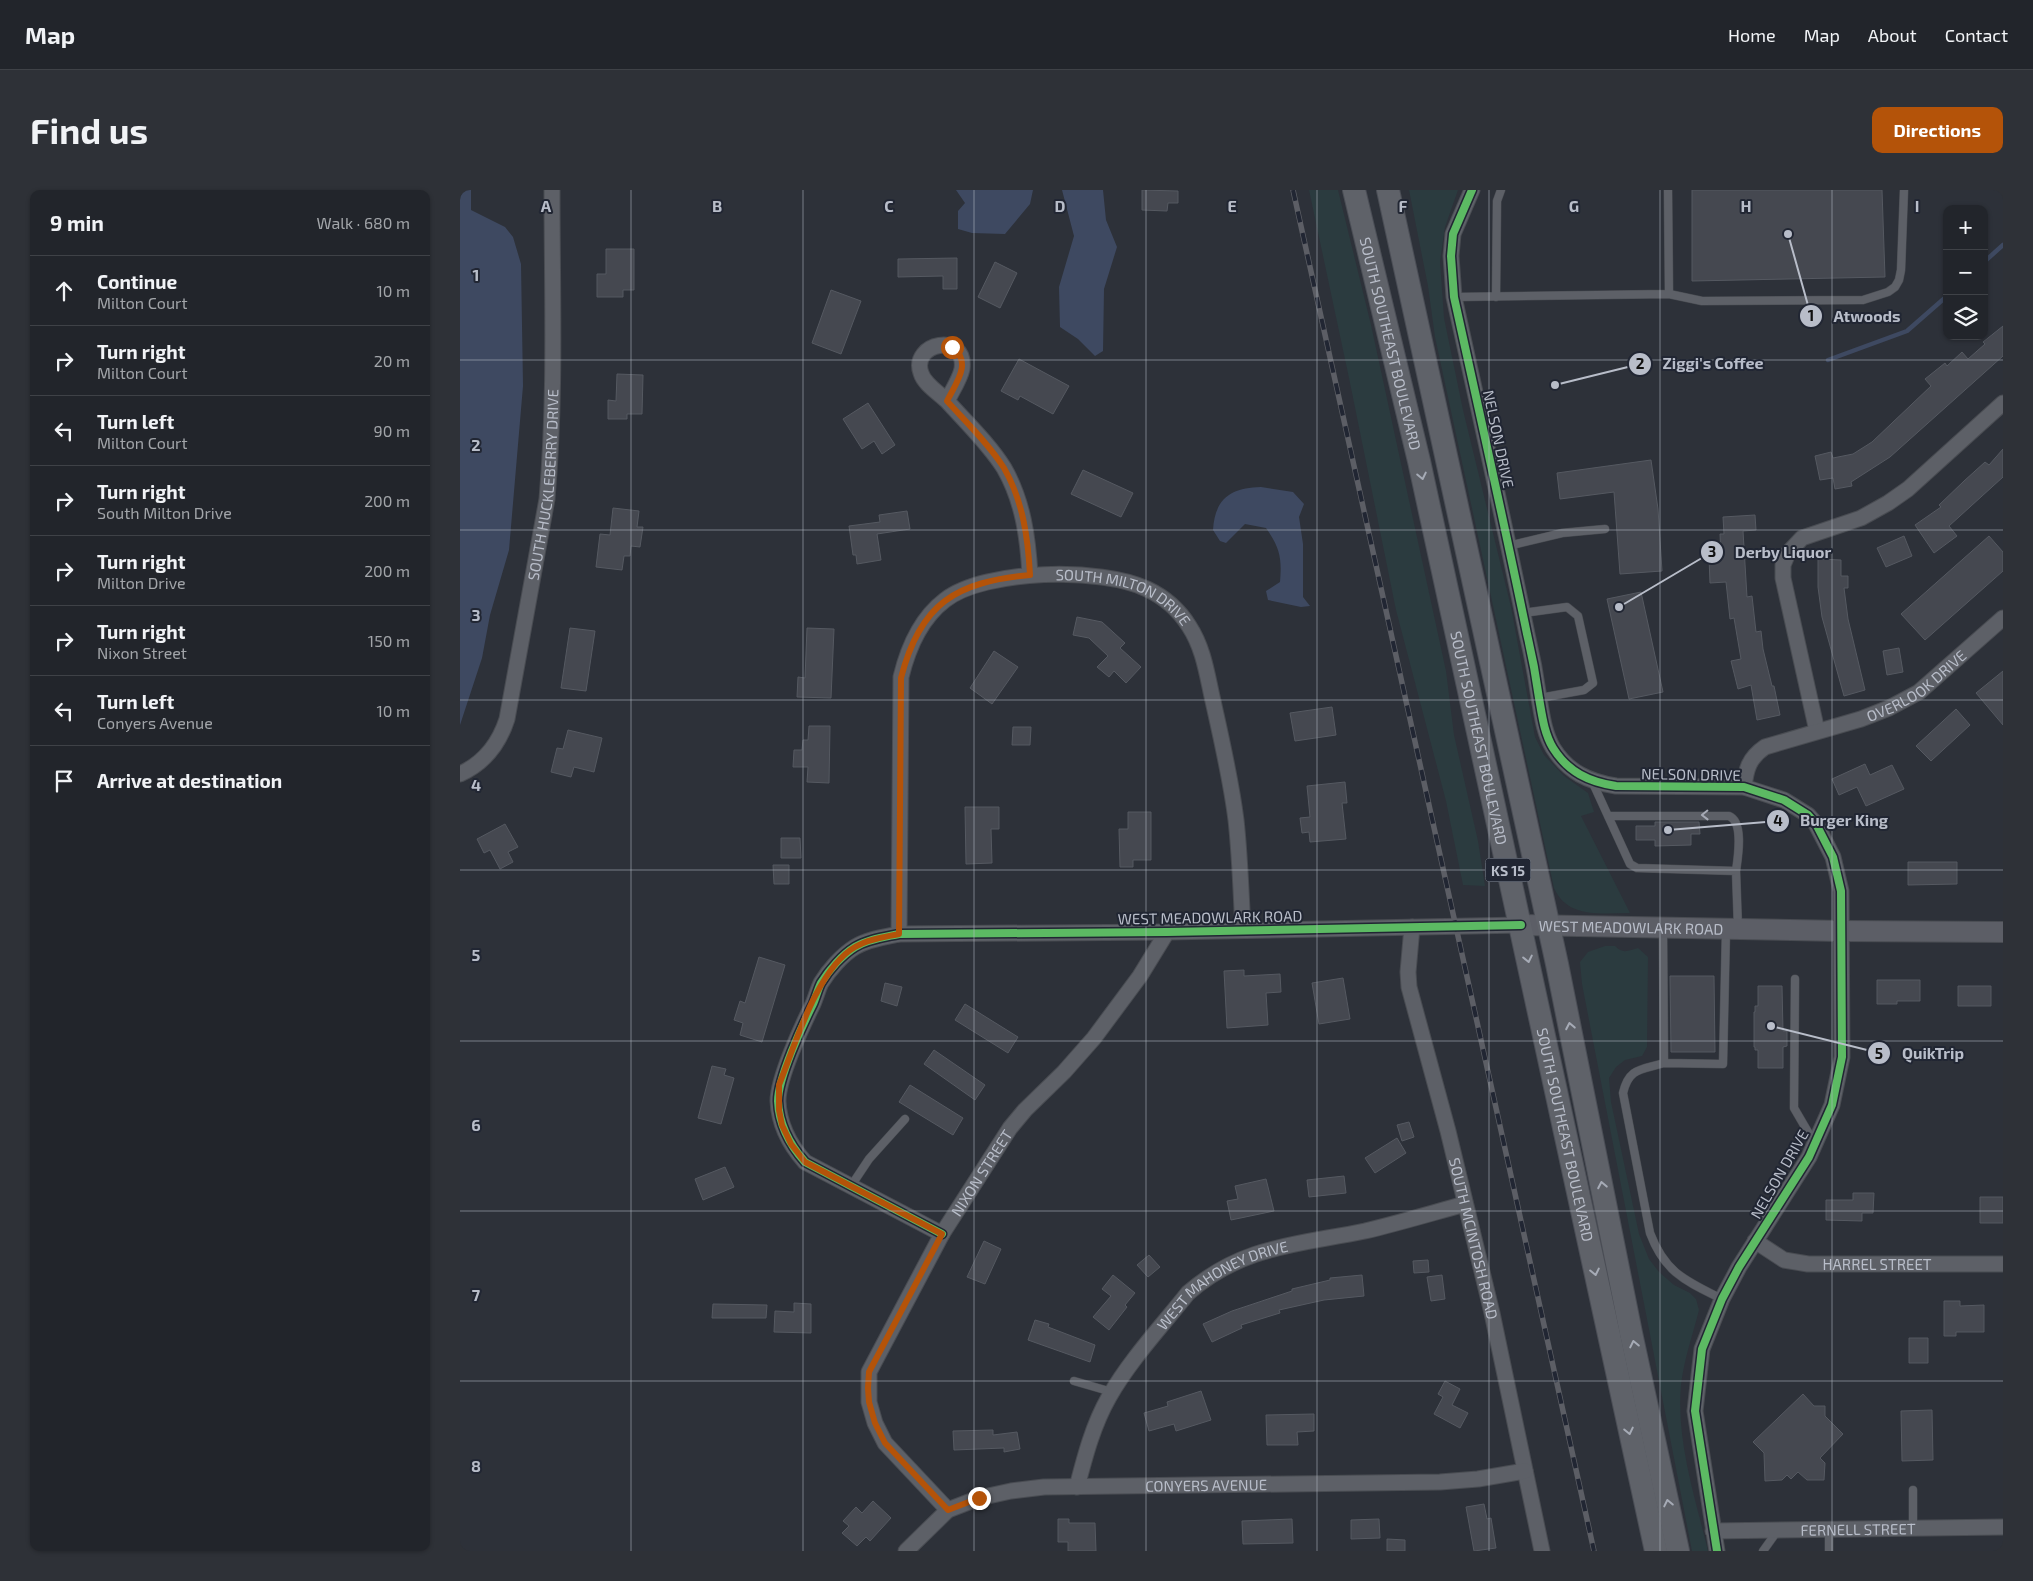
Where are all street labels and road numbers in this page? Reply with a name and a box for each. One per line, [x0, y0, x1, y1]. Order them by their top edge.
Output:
street label: SOUTH SOUTHEAST BOULEVARD [1357, 235, 1425, 452]
street label: NELSON DRIVE [1480, 388, 1518, 490]
street label: SOUTH HUCKLEBERRY DRIVE [523, 389, 561, 582]
street label: SOUTH MILTON DRIVE [1056, 565, 1195, 629]
street label: SOUTH SOUTHEAST BOULEVARD [1447, 629, 1511, 846]
street label: OVERLOOK DRIVE [1864, 646, 1970, 725]
street label: NELSON DRIVE [1641, 764, 1741, 784]
road number: KS 15 [1486, 858, 1530, 882]
street label: WEST MEADOWLARK ROAD [1117, 906, 1303, 928]
street label: WEST MEADOWLARK ROAD [1538, 916, 1724, 938]
street label: SOUTH SOUTHEAST BOULEVARD [1533, 1026, 1597, 1243]
street label: NIXON STREET [947, 1126, 1016, 1219]
street label: NELSON DRIVE [1746, 1126, 1812, 1222]
street label: SOUTH MCINTOSH ROAD [1446, 1156, 1502, 1321]
street label: WEST MAHONEY DRIVE [1153, 1237, 1290, 1333]
street label: HARREL STREET [1822, 1255, 1932, 1273]
street label: CONYERS AVENUE [1145, 1475, 1267, 1495]
street label: FERNELL STREET [1800, 1519, 1916, 1539]

